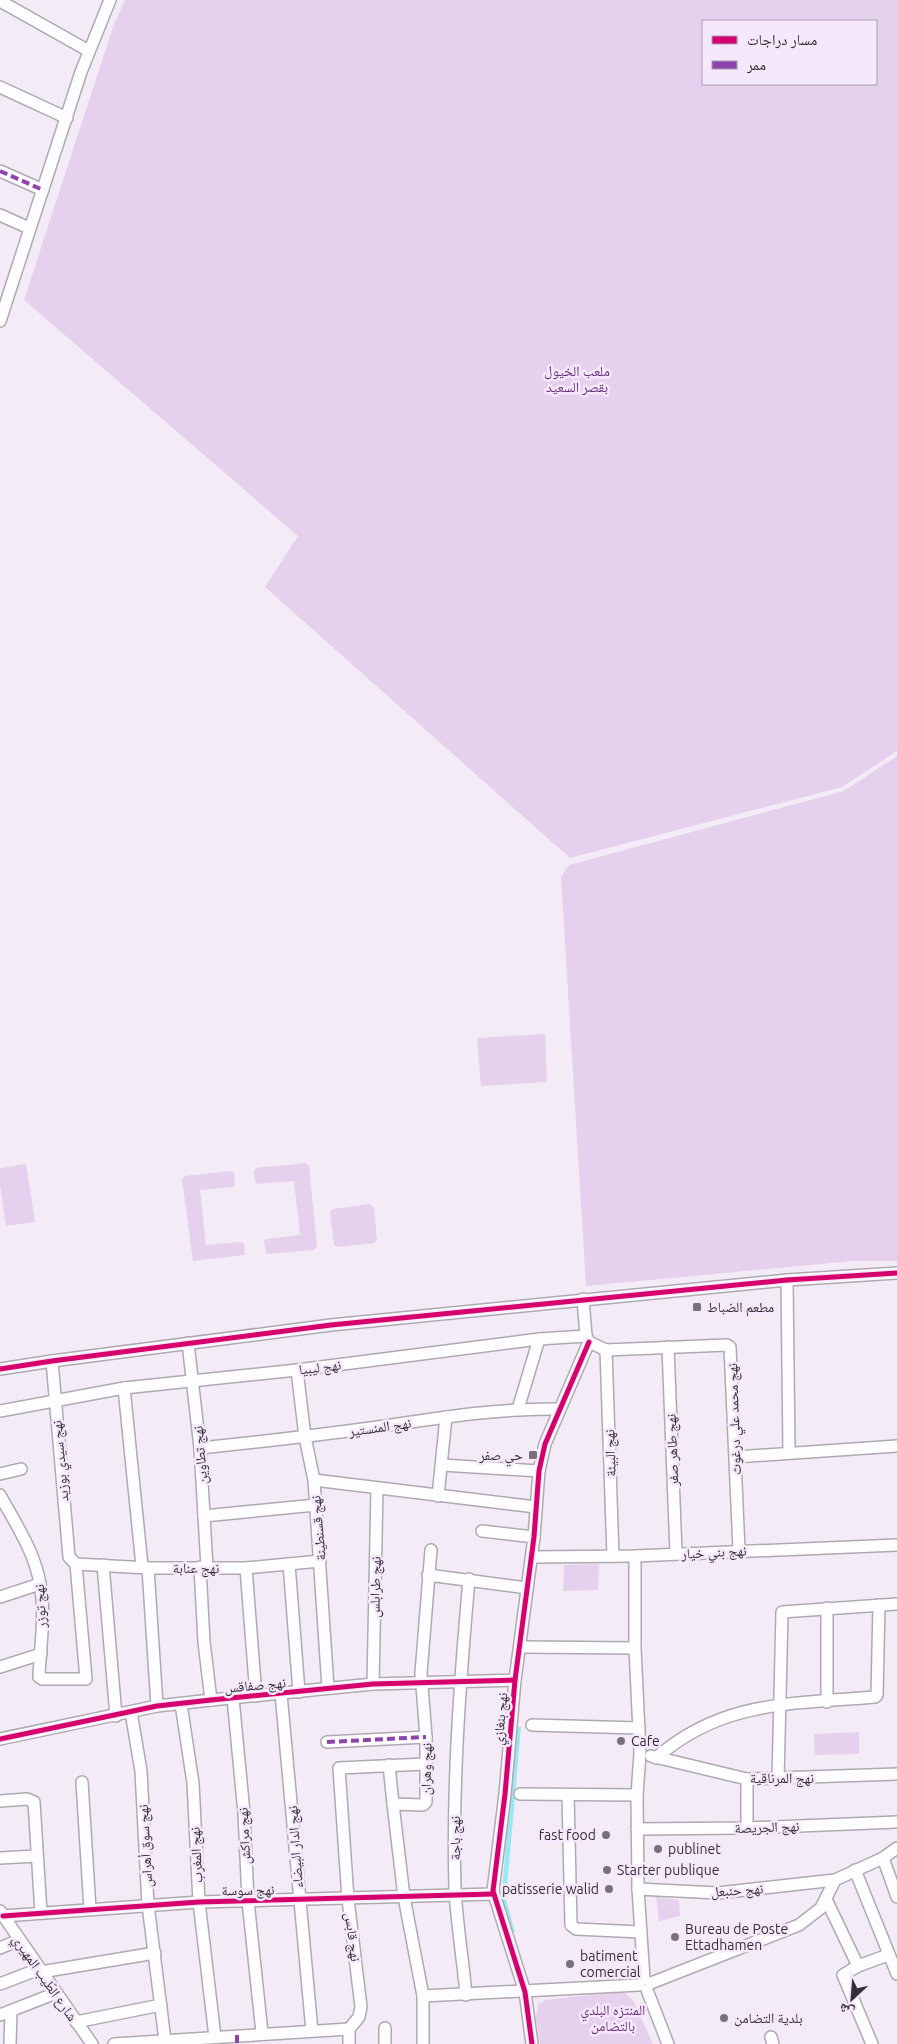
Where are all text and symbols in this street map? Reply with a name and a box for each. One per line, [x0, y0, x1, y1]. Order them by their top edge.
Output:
legend [702, 20, 877, 85]
text: مسار دراجات [747, 31, 817, 49]
text: ممر [746, 56, 766, 74]
park label: ملعب الخيول بقصر السعيد [544, 363, 610, 396]
place label: مطعم الضباط [707, 1299, 774, 1317]
marker: مطعم الضباط [691, 1301, 703, 1313]
street label: نهج ليبيا [298, 1356, 342, 1380]
street label: نهج محمد علي درغوث [724, 1362, 748, 1475]
street label: نهج طاهر صفر [663, 1413, 683, 1488]
street label: نهج المنستير [347, 1415, 413, 1441]
street label: نهج سيدي بوزيد [48, 1419, 75, 1502]
street label: نهج تطاوين [189, 1425, 213, 1485]
street label: نهج البيئة [601, 1429, 621, 1477]
place label: حي صفر [478, 1447, 523, 1467]
marker: حي صفر [527, 1449, 539, 1461]
street label: نهج قسنطينة [307, 1494, 331, 1561]
street label: نهج بني خيار [680, 1542, 747, 1565]
street label: نهج طرابلس [366, 1556, 386, 1618]
street label: نهج عنابة [173, 1560, 219, 1578]
street label: نهج توزر [31, 1583, 51, 1629]
street label: نهج صفاقس [224, 1674, 287, 1698]
street label: نهج بنغازي [490, 1692, 514, 1746]
place label: Cafe [631, 1733, 660, 1749]
marker: Cafe [615, 1735, 627, 1747]
street label: نهج وهران [418, 1742, 436, 1795]
street label: نهج المرناقية [750, 1770, 814, 1788]
street label: نهج سوق أهراس [135, 1804, 157, 1888]
street label: نهج الدار البيضاء [284, 1805, 308, 1889]
street label: نهج مراكش [235, 1807, 255, 1865]
street label: نهج باجة [447, 1816, 465, 1860]
street label: نهج الجريصة [734, 1818, 800, 1838]
street label: نهج المغرب [187, 1826, 207, 1883]
place label: fast food [539, 1827, 596, 1843]
marker: fast food [600, 1829, 612, 1841]
place label: publinet [668, 1841, 721, 1857]
marker: publinet [652, 1843, 664, 1855]
place label: Starter publique [617, 1862, 719, 1878]
marker: Starter publique [601, 1864, 613, 1876]
street label: نهج حنبعل [710, 1880, 764, 1902]
place label: patisserie walid [502, 1881, 599, 1897]
street label: نهج سوسة [221, 1882, 275, 1900]
marker: patisserie walid [603, 1883, 615, 1895]
street label: نهج قابس [340, 1912, 364, 1963]
place label: Bureau de Poste Ettadhamen [685, 1921, 788, 1953]
marker: Bureau de Poste Ettadhamen [669, 1931, 681, 1943]
street label: شارع الطّيب المهيري [6, 1932, 81, 2026]
place label: batiment comercial [580, 1948, 641, 1980]
marker: batiment comercial [564, 1958, 576, 1970]
north arrow [827, 1974, 877, 2024]
text: ش [836, 1999, 857, 2021]
park label: المنتزه البلدي بالتضامن [581, 2002, 645, 2035]
place label: بلدية التضامن [734, 2010, 803, 2027]
marker: بلدية التضامن [718, 2012, 730, 2024]

